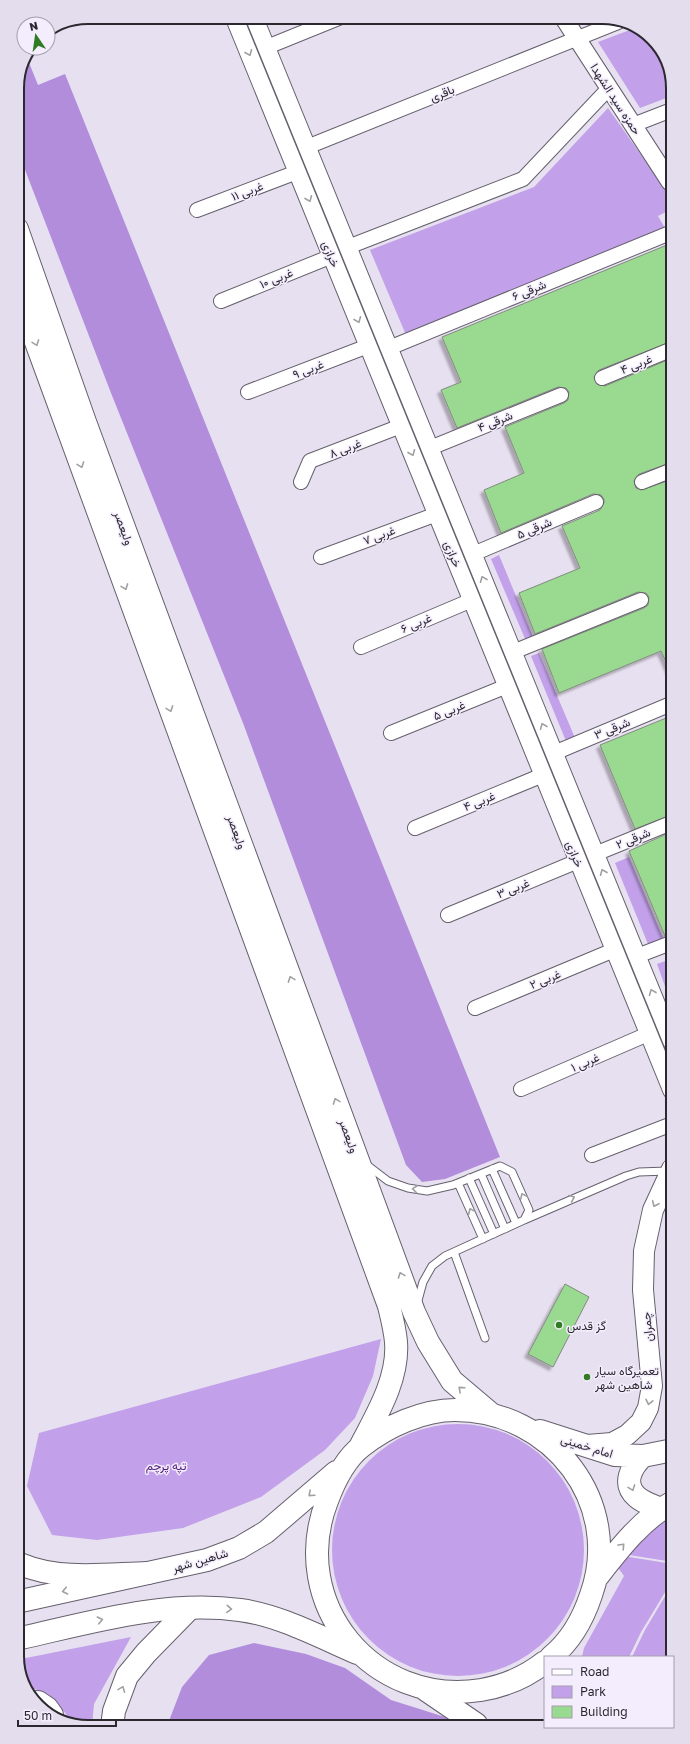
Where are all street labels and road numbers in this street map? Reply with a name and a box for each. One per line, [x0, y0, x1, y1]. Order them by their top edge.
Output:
street label: حمزه سید الشهدا [587, 61, 645, 138]
street label: باقری [427, 81, 457, 106]
street label: ۱۱ غربی [229, 178, 265, 205]
street label: خرازی [318, 239, 343, 270]
street label: ۱۰ غربی [257, 265, 295, 292]
street label: ۶ شرقی [510, 276, 549, 305]
street label: ۴ غربی [618, 351, 654, 378]
street label: ۹ غربی [290, 356, 326, 383]
street label: ۴ شرقی [475, 407, 515, 436]
street label: ۸ غربی [327, 435, 364, 462]
street label: ولیعصر [110, 508, 137, 547]
street label: ۵ شرقی [514, 514, 554, 543]
street label: ۷ غربی [361, 522, 397, 549]
street label: خرازی [440, 539, 465, 570]
street label: ۶ غربی [398, 610, 434, 637]
street label: ۵ غربی [431, 697, 468, 724]
street label: ۳ شرقی [592, 714, 633, 743]
street label: ۴ غربی [461, 788, 497, 815]
street label: ولیعصر [223, 812, 250, 851]
street label: ۲ شرقی [614, 824, 653, 853]
street label: خرازی [562, 839, 587, 870]
street label: ۳ غربی [494, 875, 532, 902]
street label: ۲ غربی [527, 966, 563, 993]
street label: ۱ غربی [568, 1049, 602, 1076]
street label: ولیعصر [335, 1116, 362, 1155]
street label: چمران [638, 1311, 657, 1343]
street label: امام خمینی [559, 1431, 615, 1462]
street label: شاهین شهر [169, 1545, 230, 1576]

